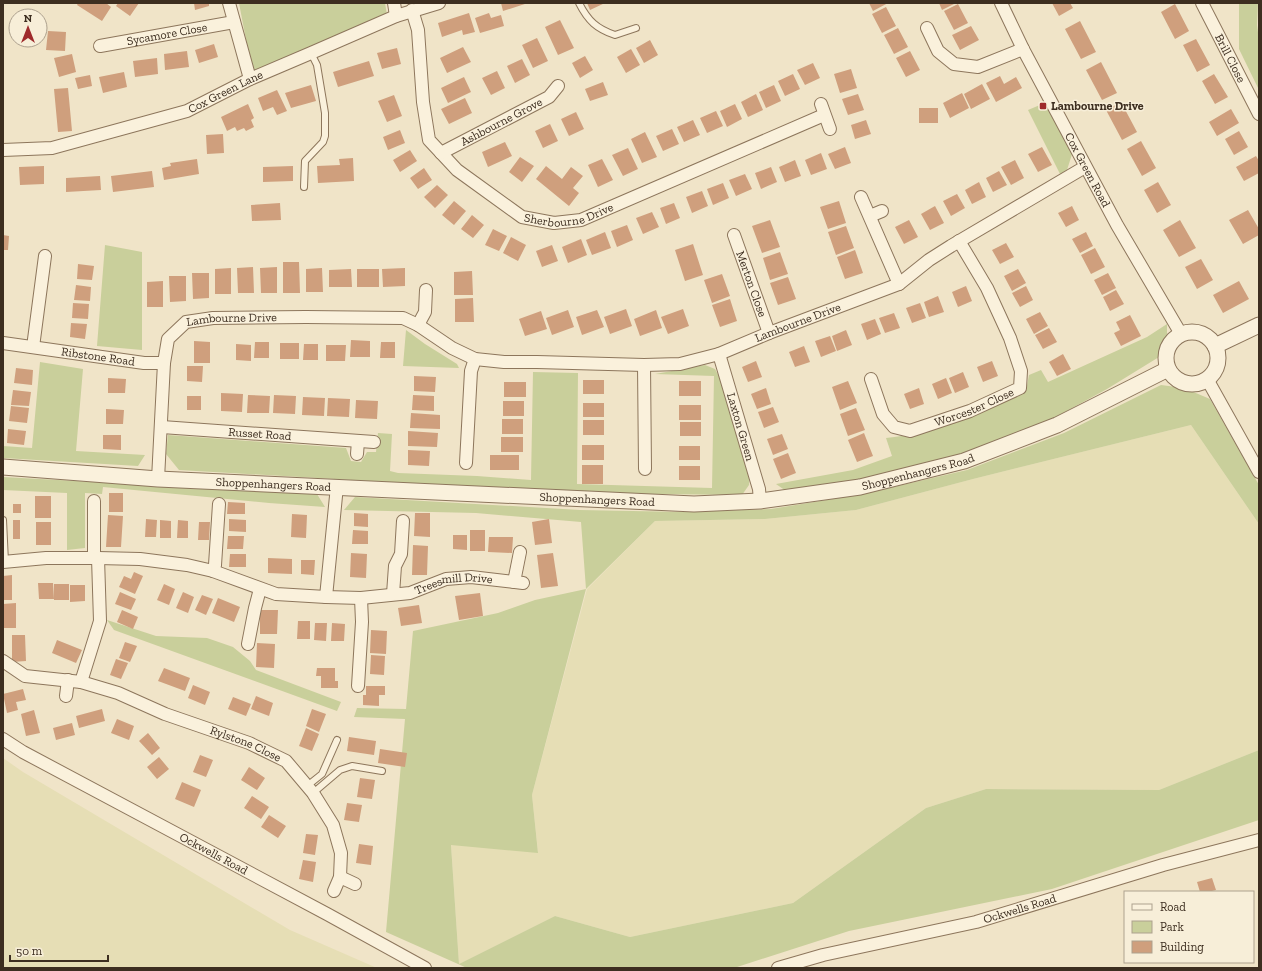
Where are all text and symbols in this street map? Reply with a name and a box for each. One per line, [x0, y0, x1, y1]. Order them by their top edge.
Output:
north arrow [8, 8, 48, 48]
text: N [24, 12, 33, 25]
street label: Sycamore Close [126, 20, 209, 48]
street label: Brill Close [1212, 31, 1249, 85]
street label: Cox Green Lane [186, 67, 265, 116]
street label: Ashbourne Grove [458, 95, 545, 149]
place label: Lambourne Drive [1051, 99, 1144, 113]
marker: Lambourne Drive [1038, 101, 1048, 111]
street label: Cox Green Road [1062, 130, 1113, 210]
street label: Sherbourne Drive [523, 200, 616, 230]
street label: Merton Close [733, 249, 770, 319]
street label: Lambourne Drive [753, 300, 843, 345]
street label: Lambourne Drive [185, 310, 277, 329]
street label: Ribstone Road [60, 344, 136, 369]
street label: Worcester Close [933, 385, 1016, 429]
street label: Laxton Green [724, 391, 757, 463]
street label: Russet Road [228, 425, 292, 443]
street label: Shoppenhangers Road [860, 451, 977, 493]
street label: Shoppenhangers Road [215, 475, 332, 494]
street label: Shoppenhangers Road [539, 490, 656, 509]
street label: Treesmill Drive [412, 570, 494, 598]
street label: Rylstone Close [208, 723, 284, 765]
street label: Ockwells Road [177, 830, 251, 878]
street label: Ockwells Road [982, 891, 1058, 926]
legend [1124, 891, 1254, 963]
text: Road [1160, 900, 1186, 914]
text: Park [1160, 920, 1185, 934]
scale bar [10, 937, 108, 963]
text: Building [1160, 940, 1204, 954]
text: 50 m [16, 944, 43, 958]

